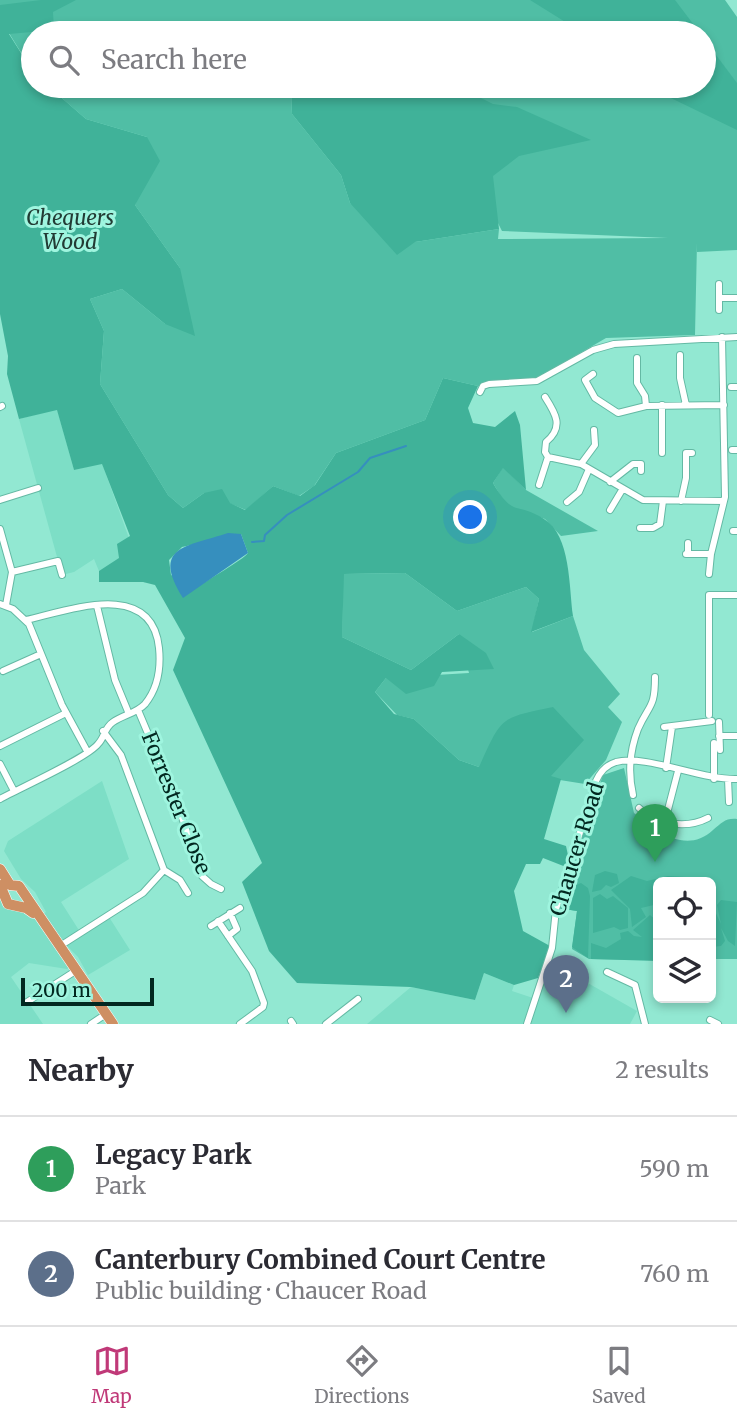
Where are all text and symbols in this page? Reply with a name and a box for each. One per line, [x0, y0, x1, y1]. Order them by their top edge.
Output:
search box [21, 21, 716, 98]
icon: search [45, 41, 83, 79]
text: Search here [101, 43, 247, 76]
park label: Chequers Wood [26, 204, 114, 255]
your location [453, 500, 487, 534]
street label: Forrester Close [136, 728, 217, 878]
street label: Chaucer Road [543, 778, 610, 919]
pin: 1 [632, 804, 678, 862]
map controls [653, 877, 716, 1003]
button: locate [653, 877, 716, 940]
button: layers [653, 940, 716, 1003]
pin: 2 [543, 955, 589, 1013]
scale bar [21, 975, 154, 1007]
text: 200 m [32, 978, 91, 1002]
text: Nearby [28, 1051, 134, 1089]
text: 2 results [615, 1055, 709, 1084]
text: Legacy Park [95, 1138, 252, 1171]
text: 1 [46, 1154, 56, 1183]
text: 590 m [639, 1154, 709, 1183]
text: Park [95, 1171, 146, 1200]
text: Canterbury Combined Court Centre [95, 1243, 546, 1276]
text: 2 [44, 1259, 58, 1288]
text: 760 m [640, 1259, 709, 1288]
text: Public building · Chaucer Road [95, 1276, 427, 1305]
tab: Map [91, 1342, 132, 1408]
tab: Directions [314, 1342, 409, 1408]
tab: Saved [592, 1342, 646, 1408]

